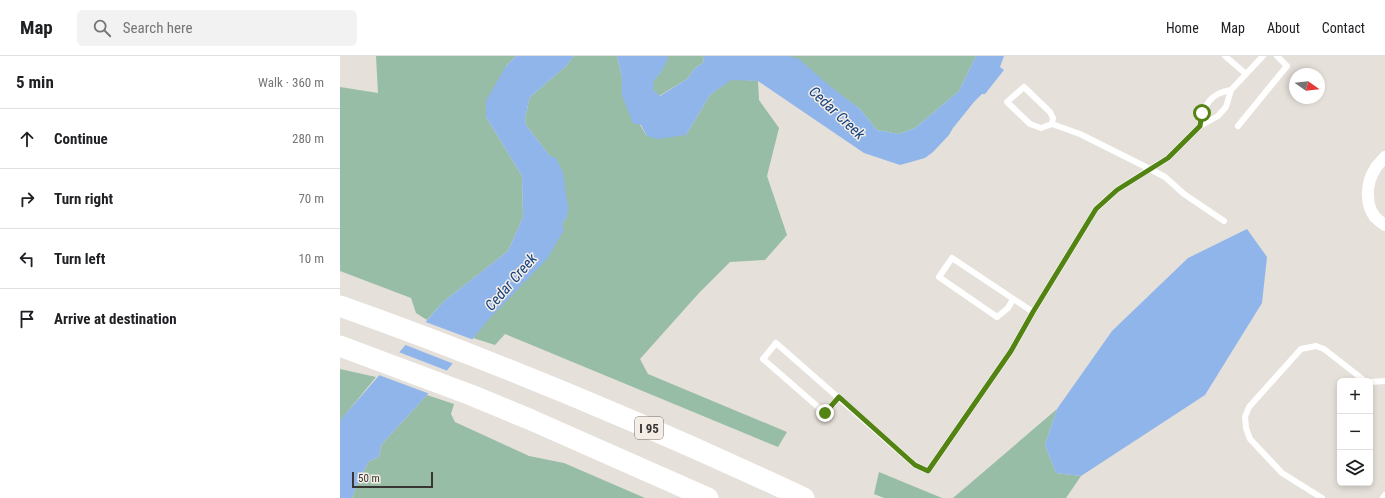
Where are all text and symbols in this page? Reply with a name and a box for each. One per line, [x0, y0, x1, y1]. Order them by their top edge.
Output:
search box [77, 10, 357, 46]
text: Map [20, 16, 53, 39]
icon: search [91, 17, 113, 39]
text: Search here [123, 19, 193, 37]
text: Home [1166, 20, 1199, 36]
text: Map [1221, 20, 1245, 36]
text: About [1267, 20, 1300, 36]
text: Contact [1322, 20, 1365, 36]
north arrow [1289, 68, 1325, 104]
text: 5 min [16, 72, 54, 92]
text: Walk · 360 m [258, 75, 324, 90]
water label: Cedar Creek [805, 83, 869, 144]
route start [1193, 104, 1211, 122]
icon: ahead [16, 128, 38, 150]
text: Continue [54, 130, 108, 148]
text: 280 m [292, 131, 324, 146]
icon: right [16, 188, 38, 210]
text: Turn right [54, 190, 113, 208]
text: 70 m [298, 191, 324, 206]
icon: left [16, 248, 38, 270]
water label: Cedar Creek [481, 249, 541, 314]
text: Turn left [54, 250, 105, 268]
text: 10 m [298, 251, 324, 266]
icon: arrive [16, 308, 38, 330]
text: Arrive at destination [54, 310, 177, 328]
map controls [1337, 378, 1373, 486]
button: + [1337, 378, 1373, 414]
route end [816, 404, 834, 422]
button: − [1337, 414, 1373, 450]
road number: I 95 [635, 417, 663, 439]
button: layers [1337, 450, 1373, 486]
scale bar [352, 470, 433, 489]
text: 50 m [358, 472, 380, 485]

